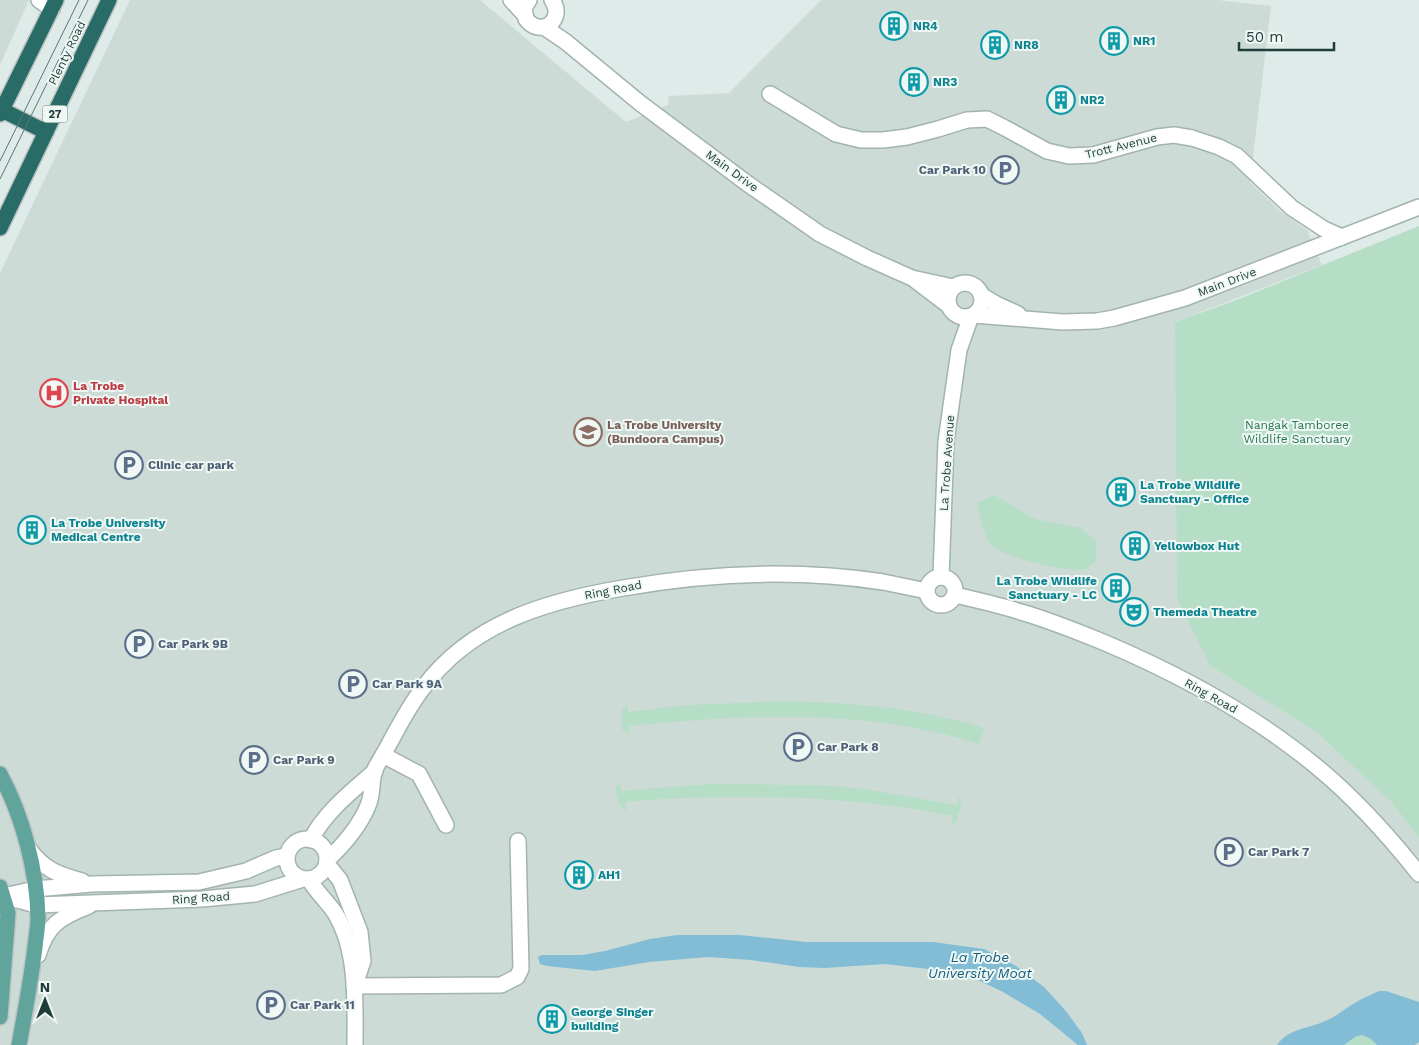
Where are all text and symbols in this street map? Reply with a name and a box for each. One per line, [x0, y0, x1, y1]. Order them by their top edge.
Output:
building icon: NR4 [879, 11, 909, 41]
street label: Plenty Road [45, 19, 89, 87]
place label: NR4 [913, 19, 938, 33]
scale bar [1239, 20, 1334, 52]
building icon: NR1 [1099, 26, 1129, 56]
text: 50 m [1246, 28, 1283, 46]
building icon: NR8 [980, 30, 1010, 60]
place label: NR1 [1133, 34, 1155, 48]
place label: NR8 [1014, 38, 1039, 52]
building icon: NR3 [899, 67, 929, 97]
place label: NR3 [933, 75, 957, 89]
building icon: NR2 [1046, 85, 1076, 115]
place label: NR2 [1080, 93, 1104, 107]
road number: 27 [42, 106, 68, 122]
street label: Trott Avenue [1084, 130, 1158, 162]
street label: Main Drive [703, 147, 761, 195]
parking icon: Car Park 10 [990, 155, 1020, 185]
place label: Car Park 10 [919, 163, 986, 177]
street label: Main Drive [1196, 264, 1258, 300]
hospital icon: La Trobe Private Hospital [39, 378, 69, 408]
place label: La Trobe Private Hospital [73, 379, 168, 407]
street label: La Trobe Avenue [937, 414, 957, 512]
school or university icon: La Trobe University (Bundoora Campus) [573, 417, 603, 447]
place label: La Trobe University (Bundoora Campus) [607, 418, 724, 446]
park label: Nangak Tamboree Wildlife Sanctuary [1243, 418, 1351, 446]
parking icon: Clinic car park [114, 450, 144, 480]
place label: Clinic car park [148, 458, 234, 472]
building icon: La Trobe Wildlife Sanctuary - Office [1106, 477, 1136, 507]
place label: La Trobe Wildlife Sanctuary - Office [1140, 478, 1249, 506]
building icon: La Trobe University Medical Centre [17, 515, 47, 545]
place label: La Trobe University Medical Centre [51, 516, 166, 544]
building icon: Yellowbox Hut [1120, 531, 1150, 561]
place label: Yellowbox Hut [1154, 539, 1240, 553]
building icon: La Trobe Wildlife Sanctuary - LC [1101, 573, 1131, 603]
place label: La Trobe Wildlife Sanctuary - LC [996, 574, 1097, 602]
street label: Ring Road [583, 578, 643, 602]
theatre icon: Themeda Theatre [1119, 597, 1149, 627]
place label: Themeda Theatre [1153, 605, 1257, 619]
parking icon: Car Park 9B [124, 629, 154, 659]
place label: Car Park 9B [158, 637, 228, 651]
parking icon: Car Park 9A [338, 669, 368, 699]
street label: Ring Road [1182, 676, 1240, 716]
place label: Car Park 9A [372, 677, 443, 691]
parking icon: Car Park 8 [783, 732, 813, 762]
place label: Car Park 8 [817, 740, 879, 754]
parking icon: Car Park 9 [239, 745, 269, 775]
place label: Car Park 9 [273, 753, 335, 767]
parking icon: Car Park 7 [1214, 837, 1244, 867]
place label: Car Park 7 [1248, 845, 1309, 859]
building icon: AH1 [564, 860, 594, 890]
place label: AH1 [598, 868, 620, 882]
street label: Ring Road [171, 889, 231, 907]
water label: La Trobe University Moat [928, 949, 1032, 981]
north arrow [20, 975, 70, 1025]
text: N [40, 979, 50, 995]
parking icon: Car Park 11 [256, 990, 286, 1020]
place label: Car Park 11 [290, 998, 355, 1012]
building icon: George Singer building [537, 1004, 567, 1034]
place label: George Singer building [571, 1005, 654, 1033]

